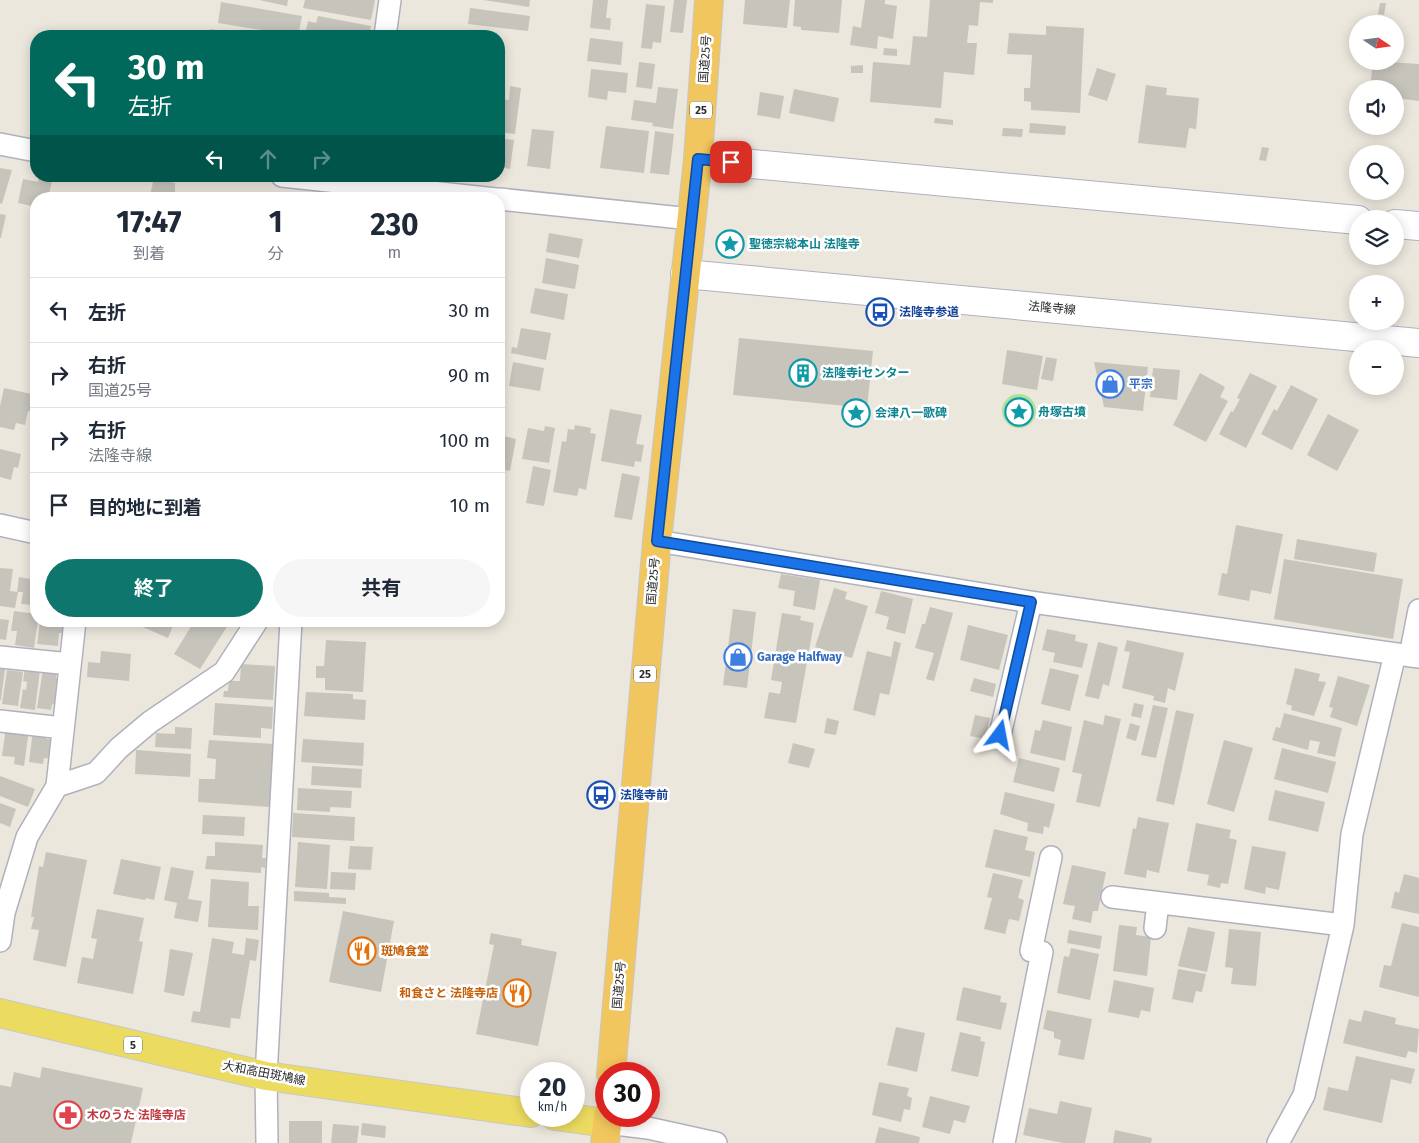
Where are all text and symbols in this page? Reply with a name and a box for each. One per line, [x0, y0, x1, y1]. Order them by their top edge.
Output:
north arrow [1349, 15, 1404, 70]
map controls [1349, 15, 1404, 395]
street label: 国道25号 [696, 35, 714, 83]
text: 30 m [128, 46, 205, 88]
icon: left [45, 50, 110, 115]
button: sound [1349, 80, 1404, 135]
text: 左折 [128, 93, 172, 120]
road number: 25 [690, 102, 712, 118]
pin [710, 141, 752, 183]
icon: left [201, 145, 229, 173]
icon: ahead [254, 145, 282, 173]
icon: right [307, 145, 335, 173]
button: search [1349, 145, 1404, 200]
icon: arrive [717, 148, 745, 176]
text: 17:47 [116, 204, 181, 240]
text: 1 [269, 204, 283, 240]
text: 230 [370, 207, 419, 243]
button: layers [1349, 210, 1404, 265]
place icon: 聖徳宗総本山 法隆寺 [715, 229, 745, 259]
place label: 聖徳宗総本山 法隆寺 [749, 237, 860, 251]
text: m [388, 243, 401, 262]
text: 到着 [133, 244, 165, 263]
text: 分 [268, 244, 284, 263]
button: + [1349, 275, 1404, 330]
icon: left [45, 296, 73, 324]
bus stop icon: 法隆寺参道 [865, 297, 895, 327]
text: 30 m [449, 299, 490, 322]
street label: 法隆寺線 [1027, 299, 1077, 317]
text: 左折 [88, 301, 126, 324]
place label: 法隆寺参道 [899, 305, 959, 319]
button: − [1349, 340, 1404, 395]
text: 右折 [88, 354, 126, 377]
building icon: 法隆寺iセンター [788, 358, 818, 388]
icon: right [45, 361, 73, 389]
text: 90 m [448, 364, 490, 387]
place label: 法隆寺iセンター [822, 366, 909, 380]
shop icon: 平宗 [1095, 369, 1125, 399]
place label: 平宗 [1129, 377, 1153, 391]
text: 国道25号 [88, 381, 152, 400]
place icon: 舟塚古墳 [1004, 397, 1034, 427]
place icon: 会津八一歌碑 [841, 398, 871, 428]
place label: 舟塚古墳 [1038, 405, 1086, 419]
place label: 会津八一歌碑 [875, 406, 947, 420]
text: 右折 [88, 419, 126, 442]
icon: right [45, 426, 73, 454]
text: 100 m [439, 429, 490, 452]
text: 法隆寺線 [88, 446, 152, 465]
icon: arrive [45, 491, 73, 519]
text: 10 m [450, 494, 490, 517]
text: 目的地に到着 [88, 496, 202, 519]
street label: 国道25号 [644, 557, 662, 605]
button: 終了 [45, 559, 263, 617]
button: 共有 [273, 559, 490, 617]
shop icon: Garage Halfway [723, 642, 753, 672]
place label: Garage Halfway [757, 650, 842, 664]
road number: 25 [634, 666, 656, 682]
position arrow [973, 708, 1025, 760]
bus stop icon: 法隆寺前 [586, 780, 616, 810]
place label: 法隆寺前 [620, 788, 668, 802]
restaurant icon: 斑鳩食堂 [347, 936, 377, 966]
place label: 斑鳩食堂 [381, 944, 429, 958]
street label: 国道25号 [610, 961, 628, 1009]
restaurant icon: 和食さと 法隆寺店 [502, 978, 532, 1008]
place label: 和食さと 法隆寺店 [399, 986, 498, 1000]
road number: 5 [124, 1036, 142, 1054]
street label: 大和高田斑鳩線 [221, 1058, 307, 1088]
speed limit sign: 30 [595, 1062, 660, 1127]
text: 20 [539, 1073, 566, 1103]
pharmacy icon: 木のうた 法隆寺店 [53, 1100, 83, 1130]
text: km/h [538, 1100, 567, 1114]
place label: 木のうた 法隆寺店 [87, 1108, 186, 1122]

